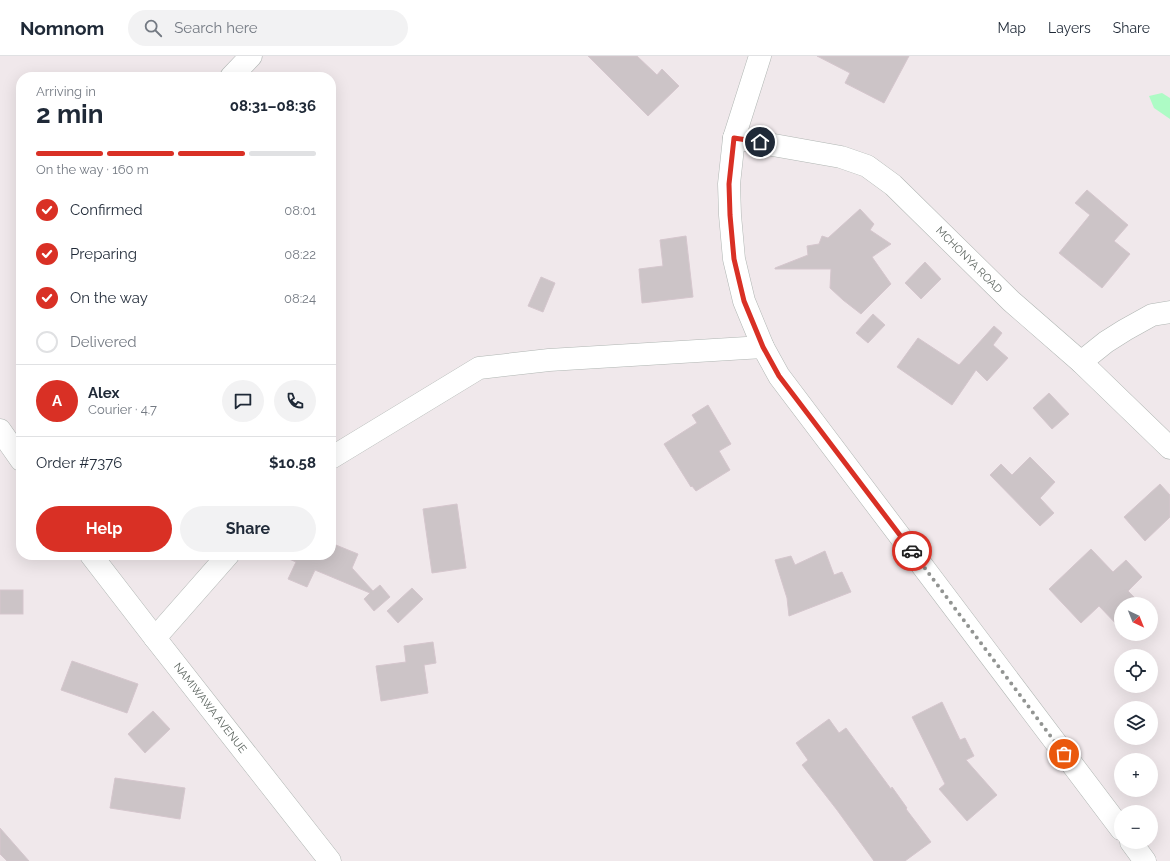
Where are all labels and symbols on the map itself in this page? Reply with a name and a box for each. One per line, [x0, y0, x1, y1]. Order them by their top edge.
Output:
pin [743, 125, 777, 159]
street label: MCHONYA ROAD [933, 224, 1005, 296]
courier [892, 531, 932, 571]
north arrow [1114, 597, 1158, 641]
street label: NAMIWAWA AVENUE [171, 660, 249, 756]
pin [1047, 737, 1081, 771]

